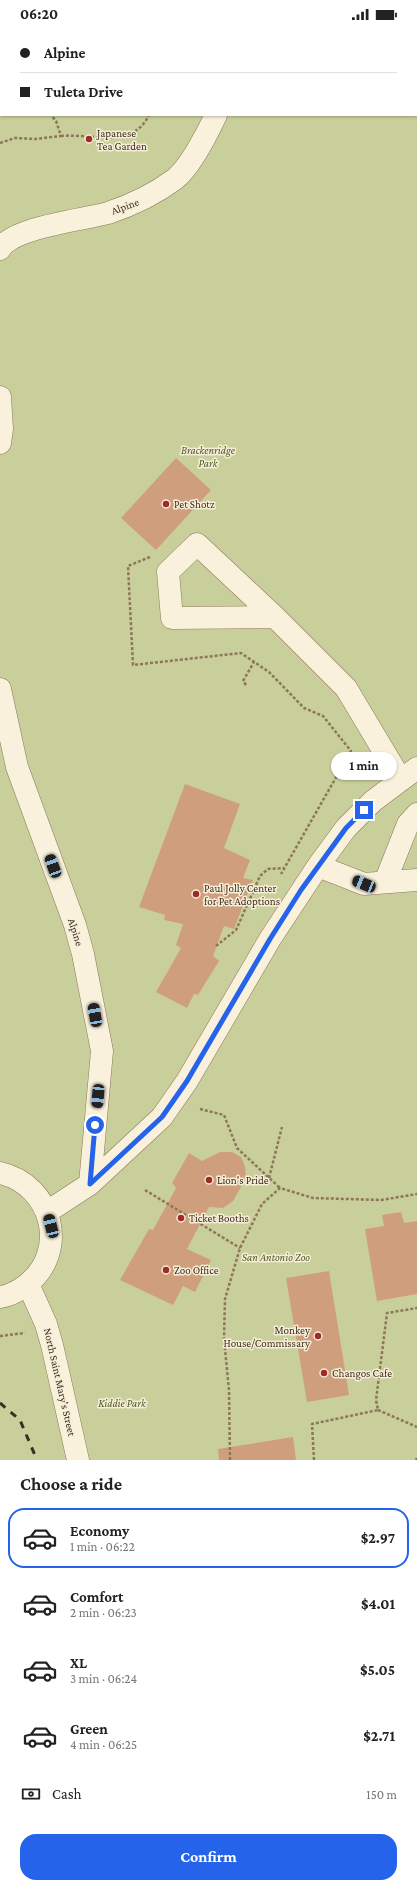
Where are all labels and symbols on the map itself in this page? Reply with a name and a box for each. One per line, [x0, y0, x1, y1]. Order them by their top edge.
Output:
place label: Japanese Tea Garden [96, 127, 147, 152]
marker: Japanese Tea Garden [84, 134, 94, 144]
street label: Alpine [110, 195, 141, 217]
park label: Brackenridge Park [181, 444, 236, 469]
place label: Pet Shotz [174, 498, 215, 510]
marker: Pet Shotz [161, 499, 171, 509]
callout: 1 min [331, 752, 397, 780]
route end [355, 801, 373, 819]
car [43, 853, 63, 879]
car [351, 874, 377, 894]
place label: Paul Jolly Center for Pet Adoptions [204, 882, 280, 908]
marker: Paul Jolly Center for Pet Adoptions [191, 889, 201, 899]
street label: Alpine [65, 917, 86, 948]
car [87, 1002, 103, 1028]
car [91, 1084, 105, 1108]
route start [86, 1116, 104, 1134]
place label: Lion's Pride [217, 1174, 269, 1186]
marker: Lion's Pride [204, 1175, 214, 1185]
place label: Ticket Booths [189, 1212, 249, 1224]
car [42, 1213, 60, 1239]
marker: Ticket Booths [176, 1213, 186, 1223]
park label: San Antonio Zoo [242, 1251, 310, 1263]
place label: Zoo Office [174, 1264, 219, 1276]
marker: Zoo Office [161, 1265, 171, 1275]
place label: Monkey House/Commissary [223, 1324, 311, 1350]
street label: North Saint Mary's Street [41, 1327, 78, 1438]
marker: Monkey House/Commissary [313, 1331, 323, 1341]
place label: Changos Cafe [332, 1367, 392, 1380]
marker: Changos Cafe [319, 1368, 329, 1378]
park label: Kiddie Park [98, 1397, 147, 1409]

